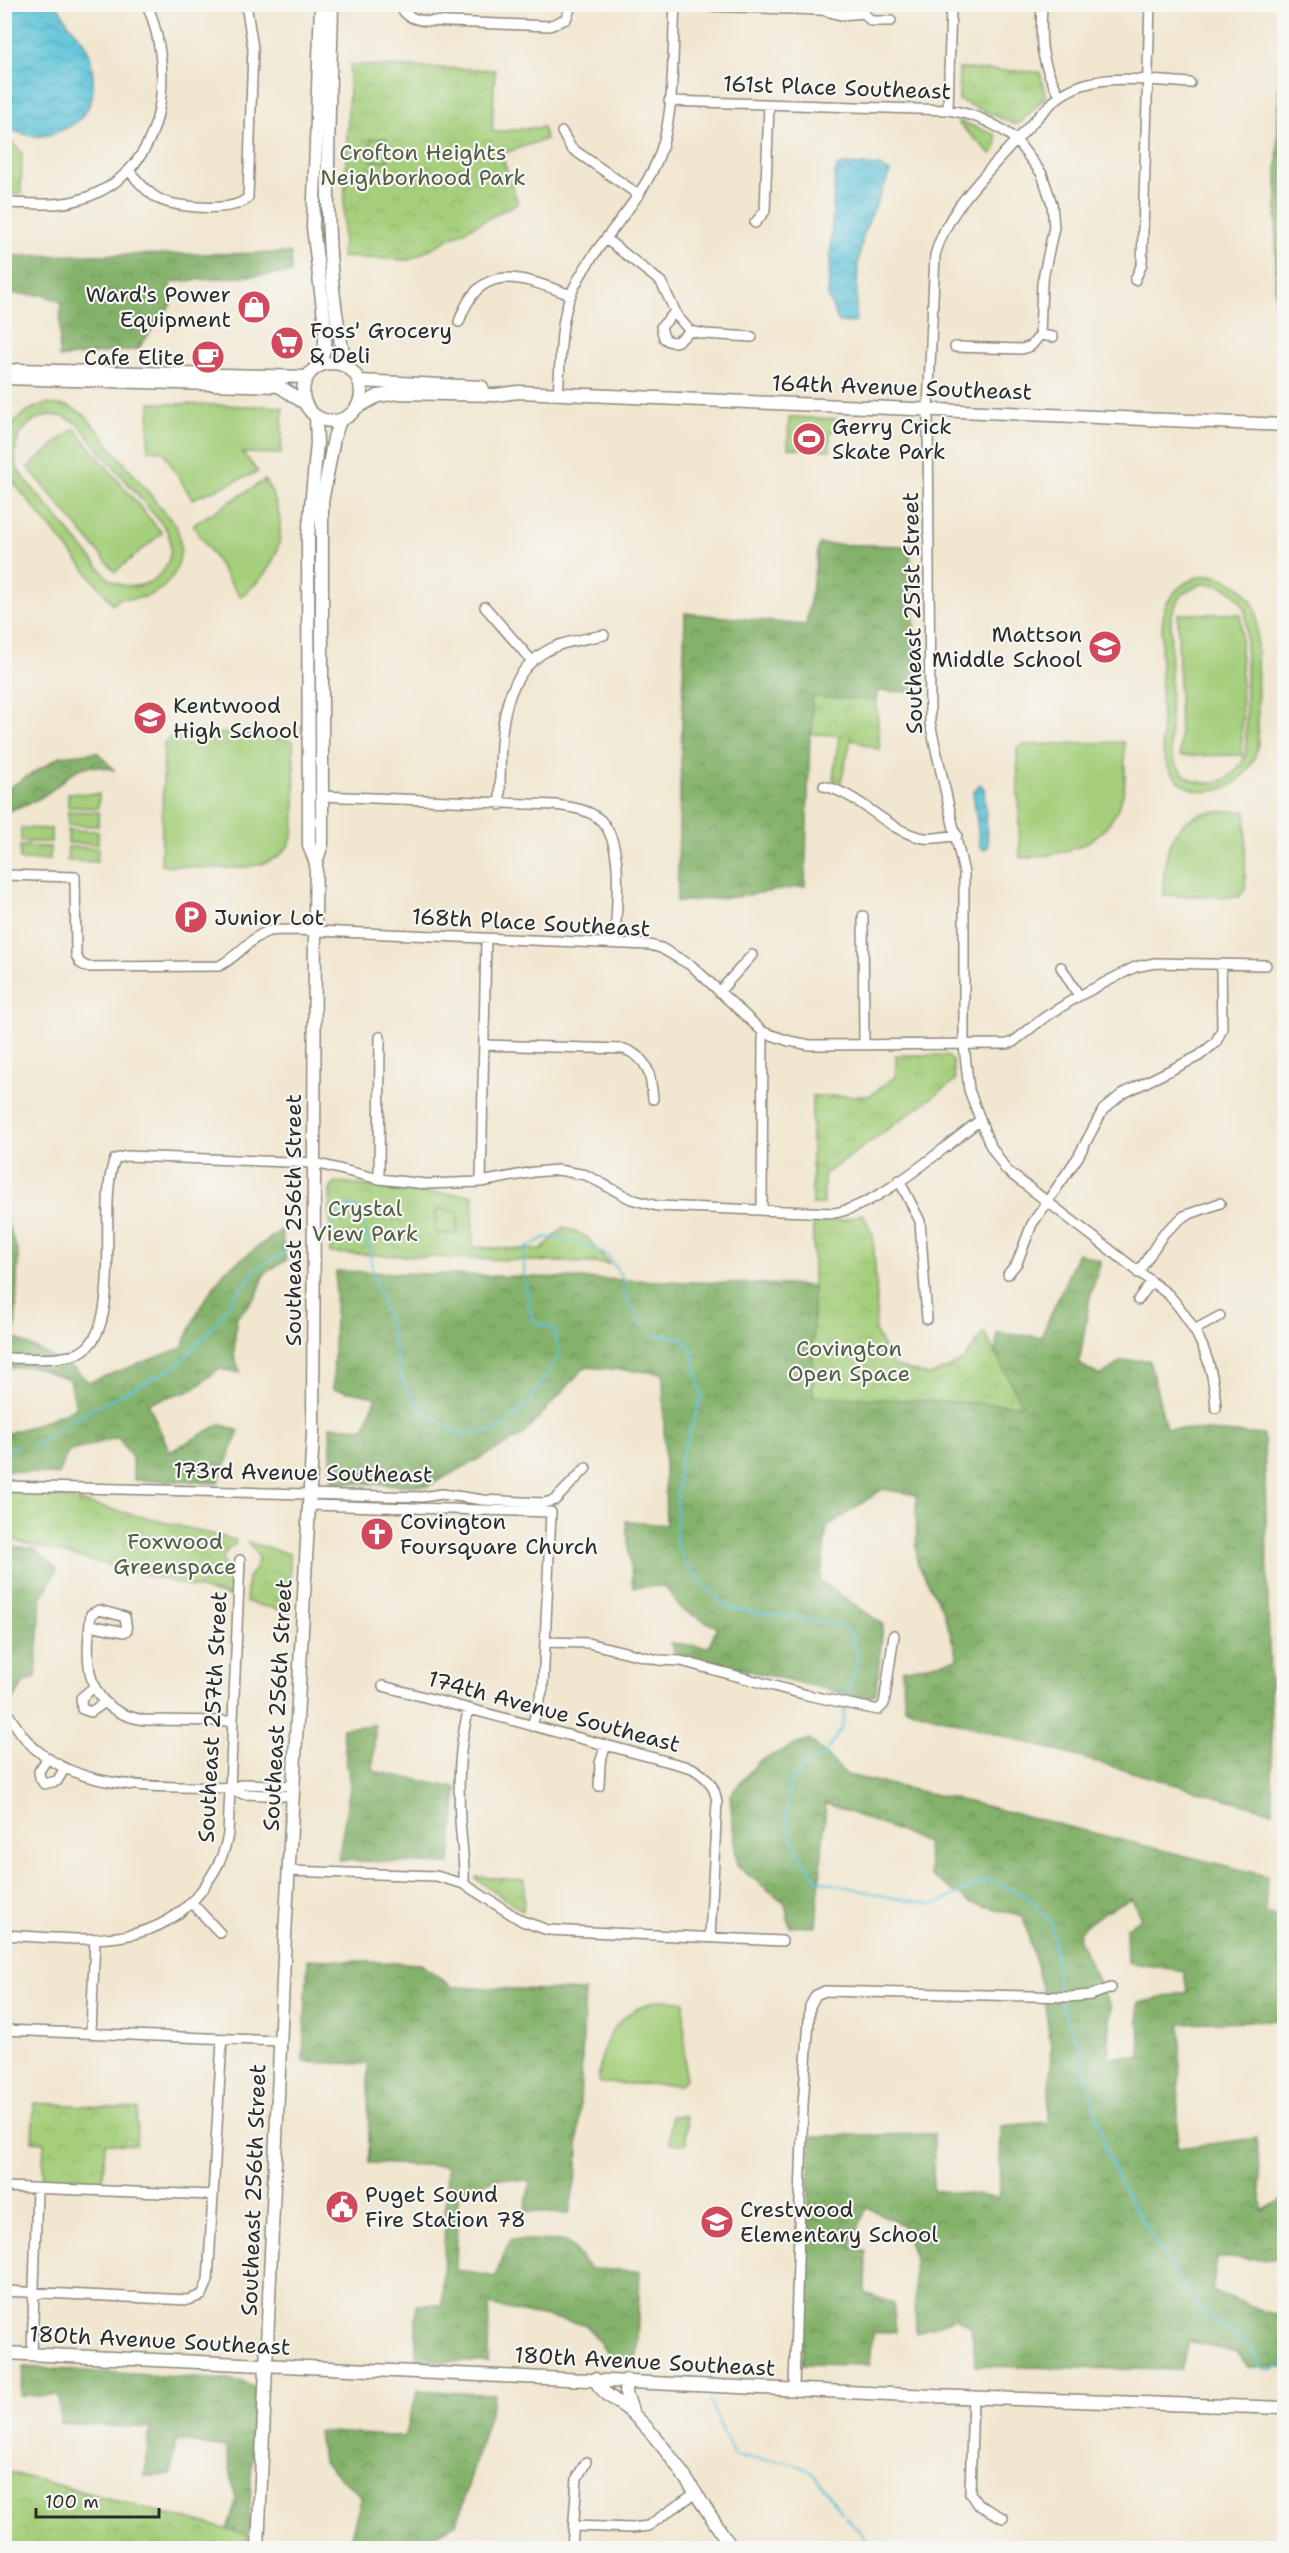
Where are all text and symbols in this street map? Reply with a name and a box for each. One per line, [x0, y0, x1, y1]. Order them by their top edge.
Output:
street label: 161st Place Southeast [722, 69, 952, 106]
park label: Crofton Heights Neighborhood Park [320, 138, 526, 192]
place label: Ward's Power Equipment [86, 280, 231, 334]
shop icon: Ward's Power Equipment [236, 289, 272, 325]
place label: Foss' Grocery & Deli [310, 316, 452, 370]
supermarket icon: Foss' Grocery & Deli [269, 325, 305, 361]
cafe icon: Cafe Elite [190, 339, 226, 375]
place label: Cafe Elite [84, 343, 185, 372]
street label: 164th Avenue Southeast [771, 368, 1033, 407]
place label: Gerry Crick Skate Park [832, 412, 952, 466]
sports icon: Gerry Crick Skate Park [791, 421, 827, 457]
street label: Southeast 251st Street [896, 492, 929, 734]
place label: Mattson Middle School [932, 620, 1082, 674]
school or university icon: Mattson Middle School [1087, 629, 1123, 665]
place label: Kentwood High School [173, 691, 299, 745]
school or university icon: Kentwood High School [132, 700, 168, 736]
parking icon: Junior Lot [173, 899, 209, 935]
street label: 168th Place Southeast [411, 902, 651, 943]
place label: Junior Lot [214, 903, 324, 932]
street label: Southeast 256th Street [279, 1094, 308, 1346]
park label: Crystal View Park [312, 1194, 418, 1248]
park label: Covington Open Space [788, 1334, 910, 1388]
street label: 173rd Avenue Southeast [173, 1456, 433, 1489]
place label: Covington Foursquare Church [400, 1507, 598, 1561]
church icon: Covington Foursquare Church [359, 1516, 395, 1552]
park label: Foxwood Greenspace [113, 1527, 237, 1581]
street label: Southeast 256th Street [256, 1578, 299, 1832]
street label: Southeast 257th Street [191, 1591, 234, 1843]
street label: 174th Avenue Southeast [425, 1664, 683, 1759]
street label: Southeast 256th Street [235, 2063, 272, 2317]
place label: Puget Sound Fire Station 78 [365, 2180, 526, 2234]
public building icon: Puget Sound Fire Station 78 [324, 2189, 360, 2225]
place label: Crestwood Elementary School [740, 2195, 938, 2249]
school or university icon: Crestwood Elementary School [699, 2204, 735, 2240]
street label: 180th Avenue Southeast [29, 2319, 291, 2362]
street label: 180th Avenue Southeast [514, 2340, 776, 2383]
scale bar [36, 2481, 159, 2519]
text: 100 m [45, 2490, 99, 2514]

